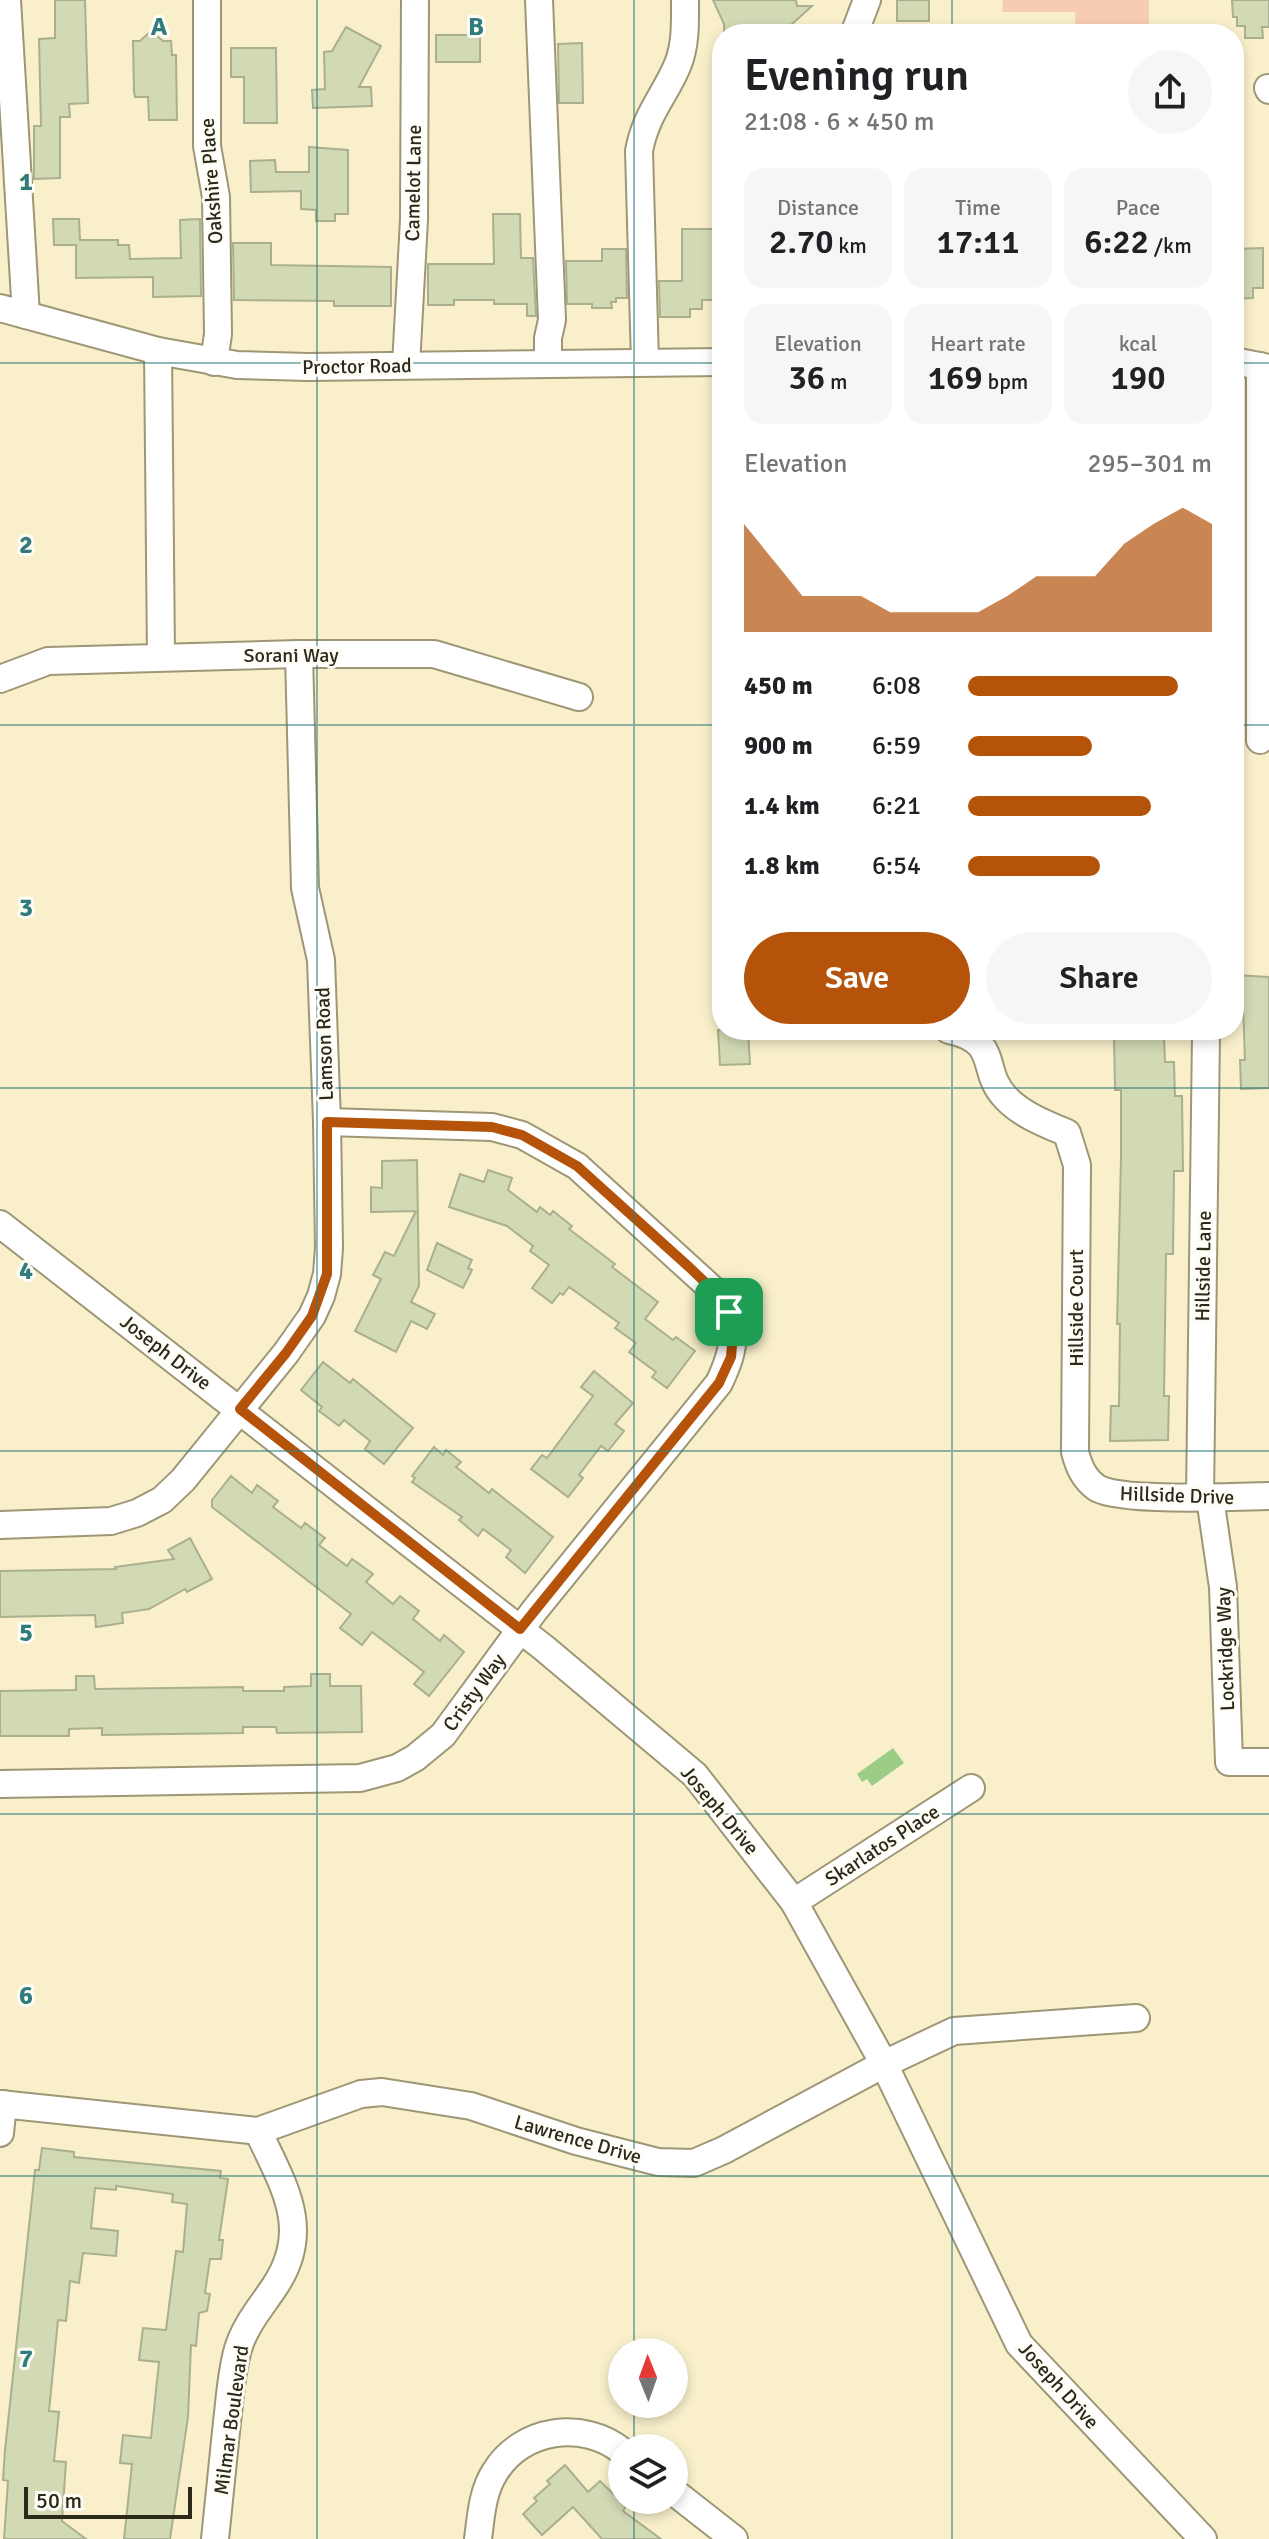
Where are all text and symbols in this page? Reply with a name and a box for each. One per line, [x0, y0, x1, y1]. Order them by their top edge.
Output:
text: A [151, 11, 168, 43]
text: B [468, 11, 484, 43]
text: Evening run [744, 49, 969, 103]
button: share [1128, 50, 1212, 134]
text: 21:08 · 6 × 450 m [744, 106, 935, 138]
street label: Oakshire Place [195, 117, 228, 245]
street label: Camelot Lane [400, 124, 427, 242]
text: 1 [19, 166, 33, 198]
text: Distance [777, 194, 859, 221]
text: Time [955, 194, 1001, 221]
text: Pace [1116, 194, 1160, 221]
text: 2.70 [769, 221, 834, 263]
text: 17:11 [936, 221, 1020, 263]
text: 6:22 [1084, 221, 1149, 263]
text: km [834, 232, 867, 259]
text: /km [1149, 232, 1192, 259]
text: Elevation [774, 330, 862, 357]
text: Heart rate [930, 330, 1026, 357]
text: kcal [1119, 330, 1157, 357]
street label: Proctor Road [302, 353, 412, 380]
text: 36 [788, 357, 825, 399]
text: 169 [928, 357, 983, 399]
text: 190 [1110, 357, 1166, 399]
text: m [825, 368, 848, 395]
text: bpm [983, 368, 1028, 395]
text: Elevation [744, 448, 848, 480]
text: 295–301 m [1088, 448, 1212, 480]
text: 2 [19, 529, 33, 561]
street label: Sorani Way [243, 643, 339, 668]
text: 450 m [744, 670, 813, 702]
text: 6:08 [872, 670, 921, 702]
text: 900 m [744, 730, 813, 762]
text: 6:59 [872, 730, 921, 762]
text: 1.4 km [744, 790, 820, 822]
text: 6:21 [872, 790, 921, 822]
text: 1.8 km [744, 850, 820, 882]
text: 6:54 [872, 850, 921, 882]
text: 3 [19, 892, 33, 924]
button: Save [744, 932, 970, 1024]
button: Share [986, 932, 1212, 1024]
street label: Lamson Road [310, 987, 339, 1101]
street label: Hillside Lane [1190, 1210, 1217, 1322]
street label: Hillside Court [1064, 1249, 1089, 1367]
text: 4 [19, 1255, 33, 1287]
pin [695, 1278, 763, 1346]
icon: arrive [707, 1290, 751, 1334]
street label: Joseph Drive [115, 1309, 216, 1396]
street label: Hillside Drive [1119, 1481, 1235, 1510]
street label: Lockridge Way [1211, 1586, 1240, 1711]
text: 5 [19, 1617, 33, 1649]
street label: Cristy Way [438, 1648, 511, 1736]
street label: Joseph Drive [675, 1761, 764, 1860]
street label: Skarlatos Place [820, 1799, 944, 1892]
text: 6 [19, 1980, 33, 2012]
street label: Lawrence Drive [511, 2109, 644, 2170]
street label: Joseph Drive [1013, 2337, 1104, 2434]
north arrow [608, 2338, 688, 2418]
map controls [608, 2338, 688, 2514]
text: 7 [19, 2343, 33, 2375]
street label: Milmar Boulevard [209, 2343, 254, 2497]
button: layers [608, 2434, 688, 2514]
scale bar [24, 2483, 192, 2519]
text: 50 m [36, 2487, 82, 2514]

